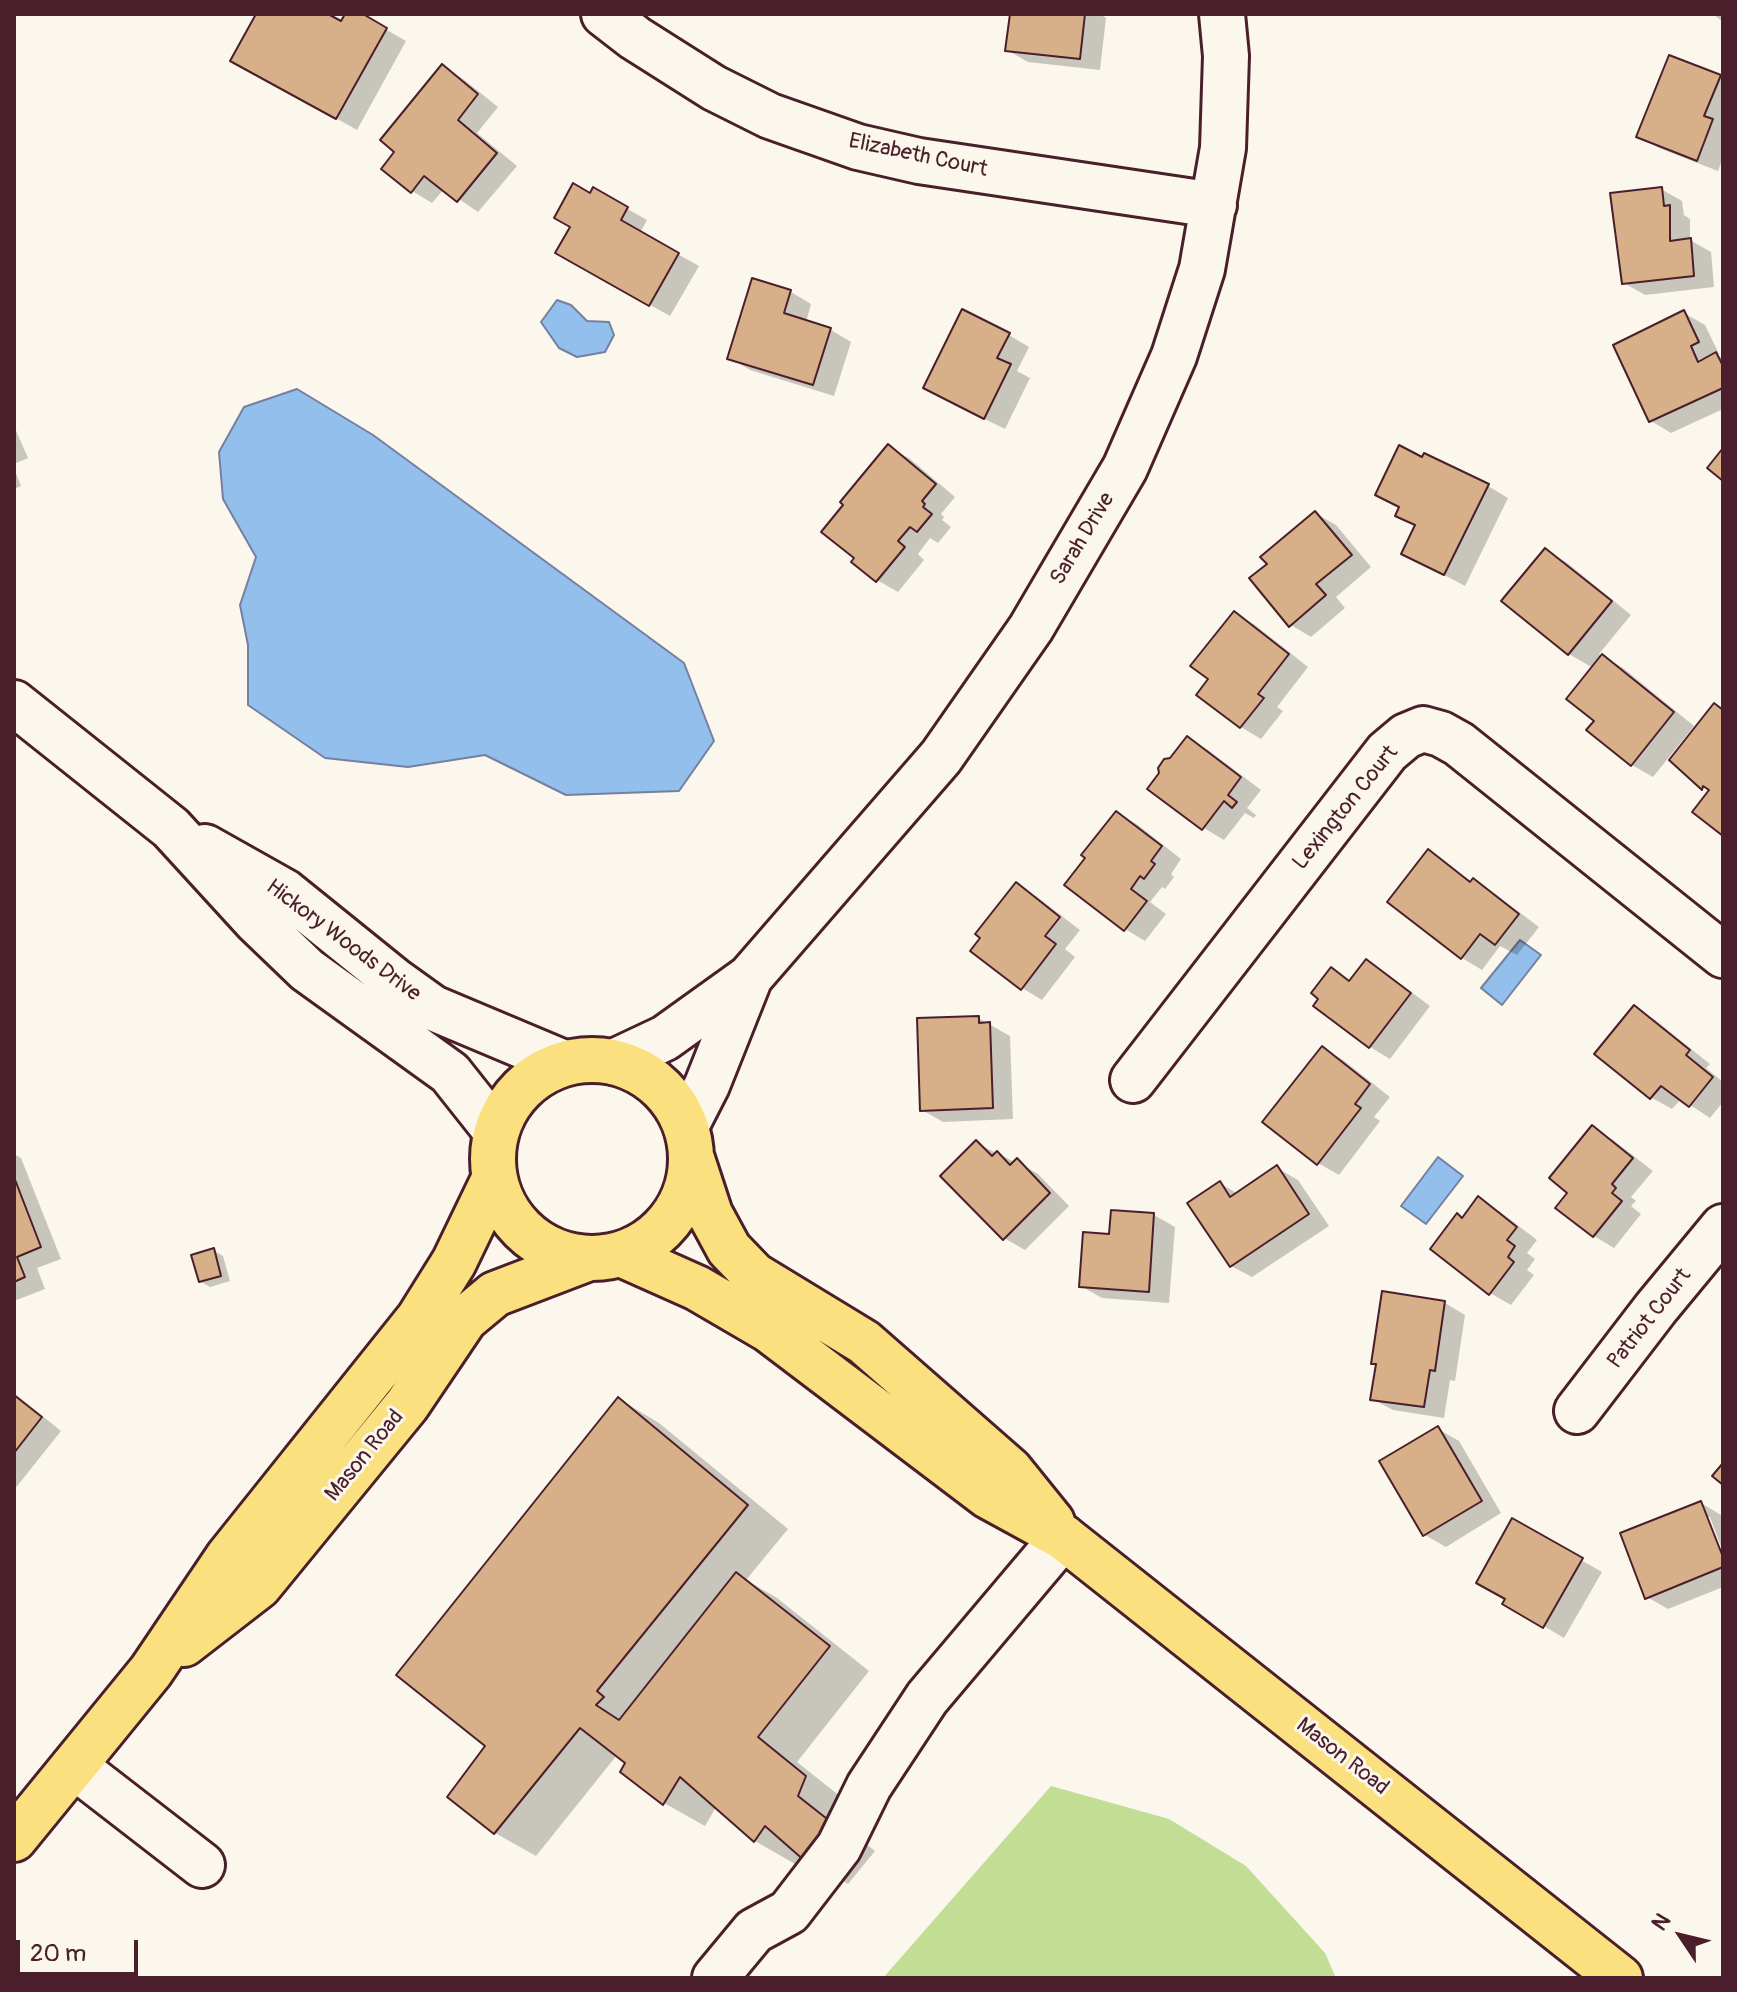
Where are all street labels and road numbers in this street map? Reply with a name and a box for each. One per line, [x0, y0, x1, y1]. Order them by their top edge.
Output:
street label: Elizabeth Court [846, 128, 990, 184]
street label: Sarah Drive [1045, 488, 1121, 590]
street label: Lexington Court [1288, 741, 1404, 875]
street label: Hickory Woods Drive [260, 874, 426, 1008]
street label: Patriot Court [1603, 1264, 1697, 1374]
street label: Mason Road [320, 1405, 410, 1507]
street label: Mason Road [1290, 1713, 1394, 1801]

